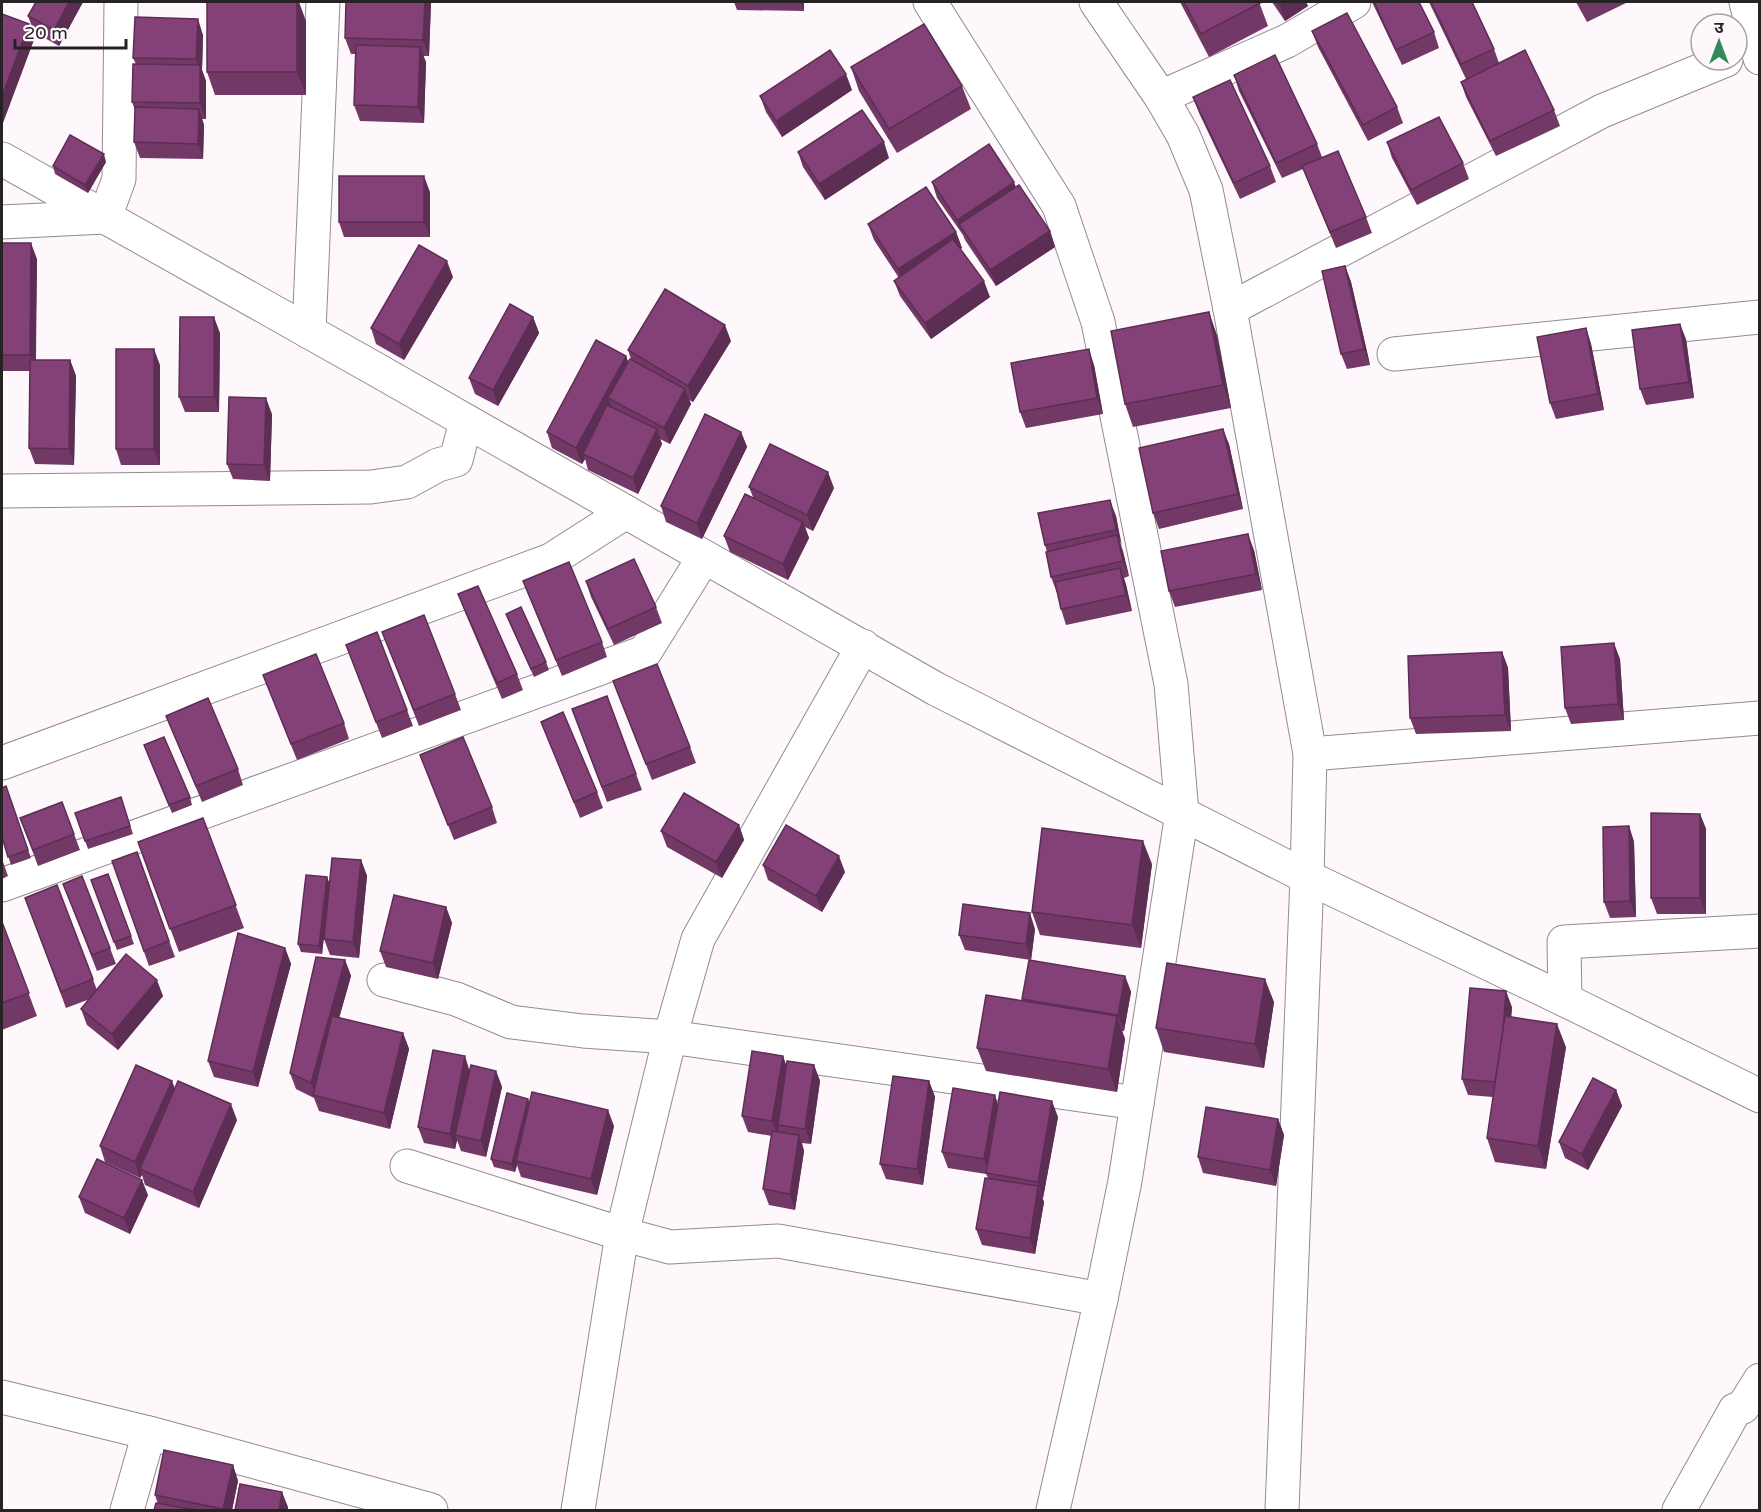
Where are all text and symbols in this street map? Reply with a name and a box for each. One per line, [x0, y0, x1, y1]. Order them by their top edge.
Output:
scale bar [15, 12, 126, 50]
north arrow [1689, 12, 1749, 72]
text: उ [1714, 18, 1724, 38]
text: 20 m [24, 22, 68, 44]

